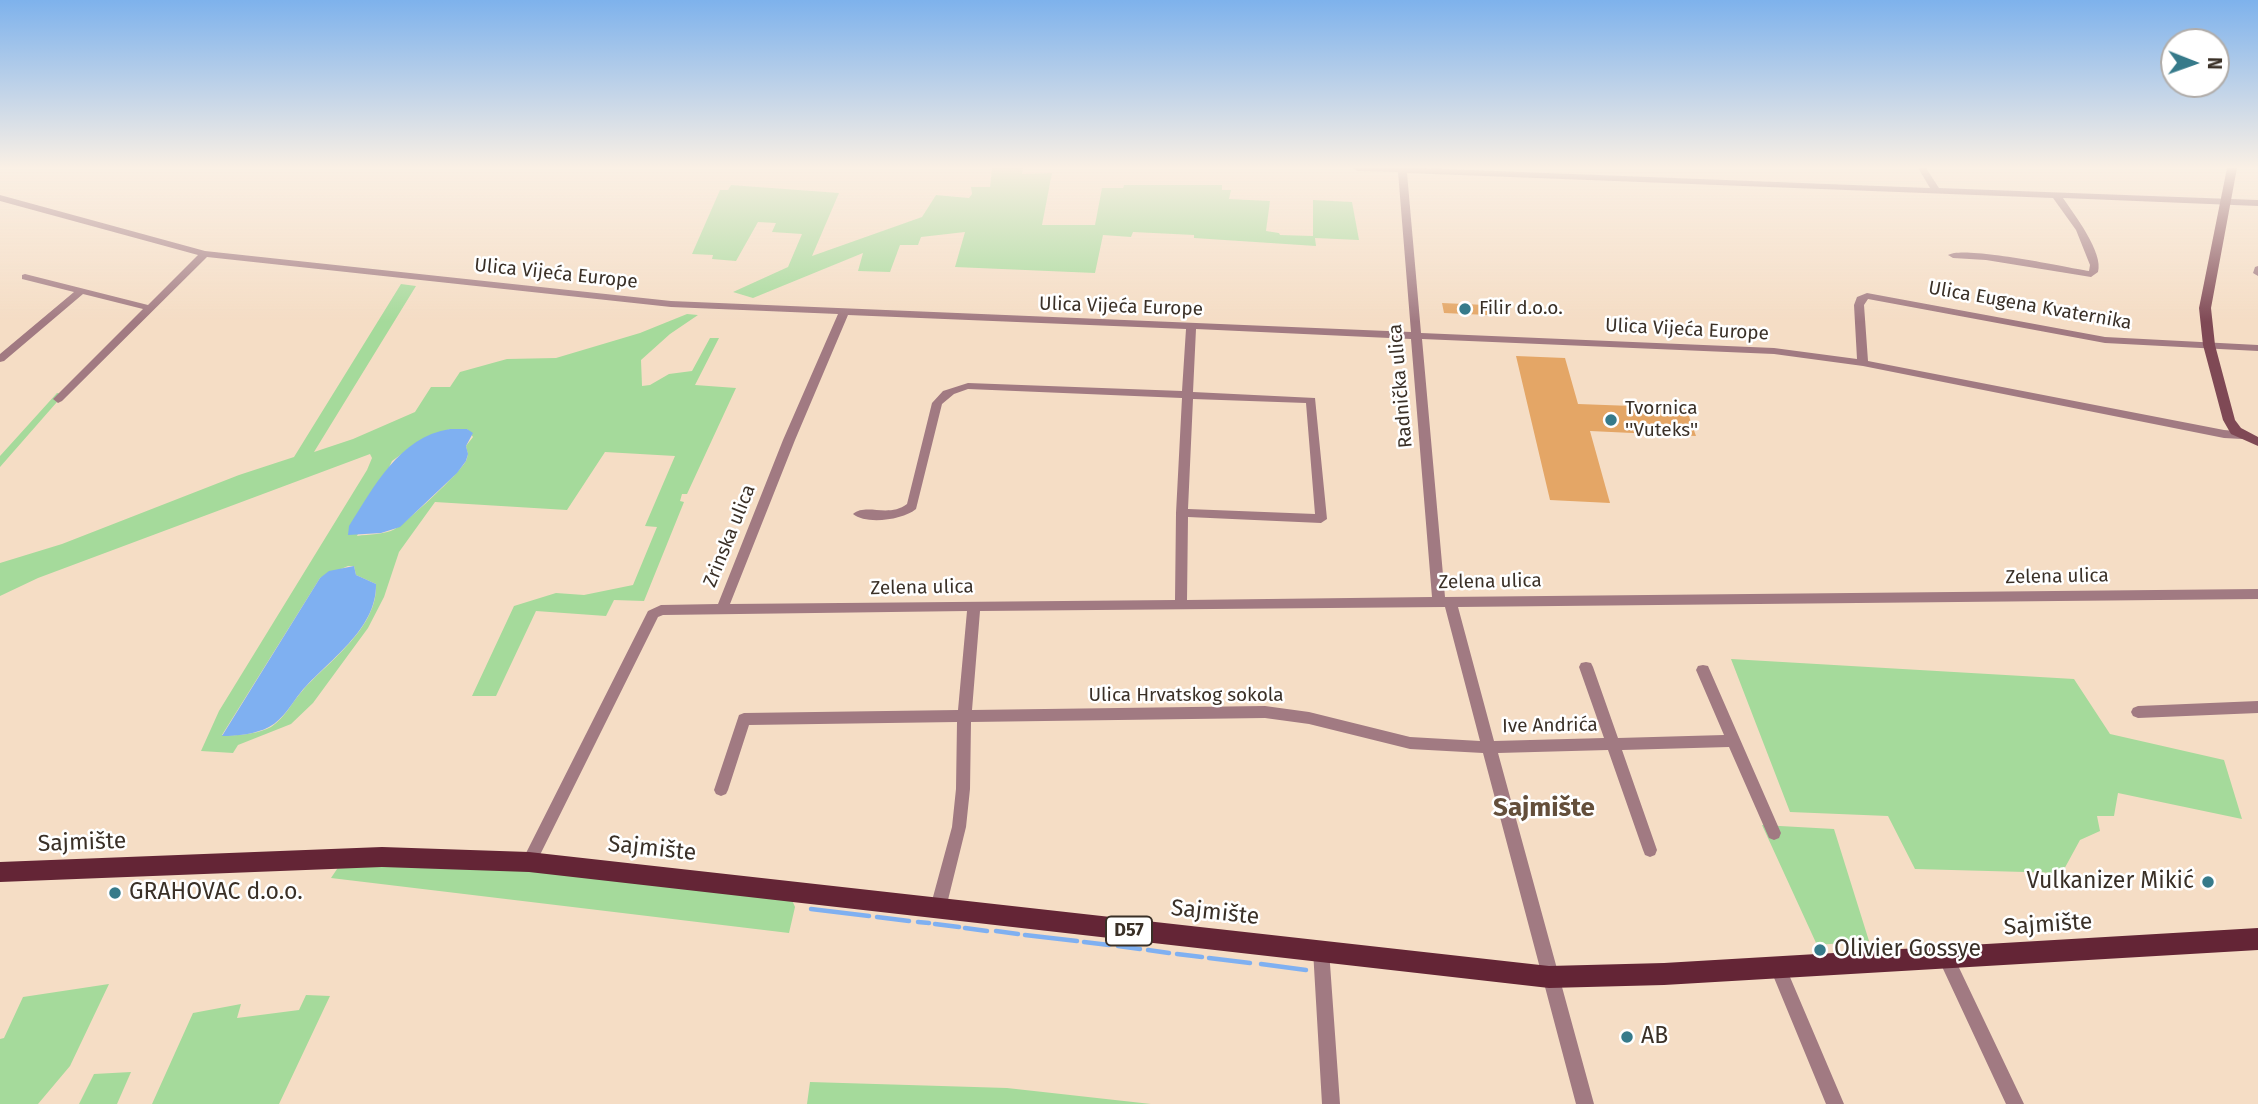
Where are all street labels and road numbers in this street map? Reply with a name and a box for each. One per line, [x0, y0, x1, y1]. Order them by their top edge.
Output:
street label: Ulica Vijeća Europe [473, 254, 639, 294]
street label: Ulica Eugena Kvaternika [1927, 277, 2133, 335]
street label: Ulica Vijeća Europe [1039, 293, 1203, 321]
street label: Ulica Vijeća Europe [1604, 314, 1770, 346]
street label: Radnička ulica [1384, 323, 1418, 449]
street label: Zrinska ulica [699, 481, 761, 591]
street label: Zelena ulica [2005, 565, 2109, 589]
street label: Zelena ulica [1438, 570, 1542, 594]
street label: Zelena ulica [870, 576, 974, 600]
street label: Ulica Hrvatskog sokola [1088, 685, 1284, 707]
street label: Ive Andrića [1502, 714, 1598, 738]
street label: Sajmište [37, 828, 127, 858]
street label: Sajmište [606, 831, 698, 867]
street label: Sajmište [1169, 895, 1261, 931]
street label: Sajmište [2003, 908, 2093, 942]
road number: D57 [1106, 916, 1152, 946]

